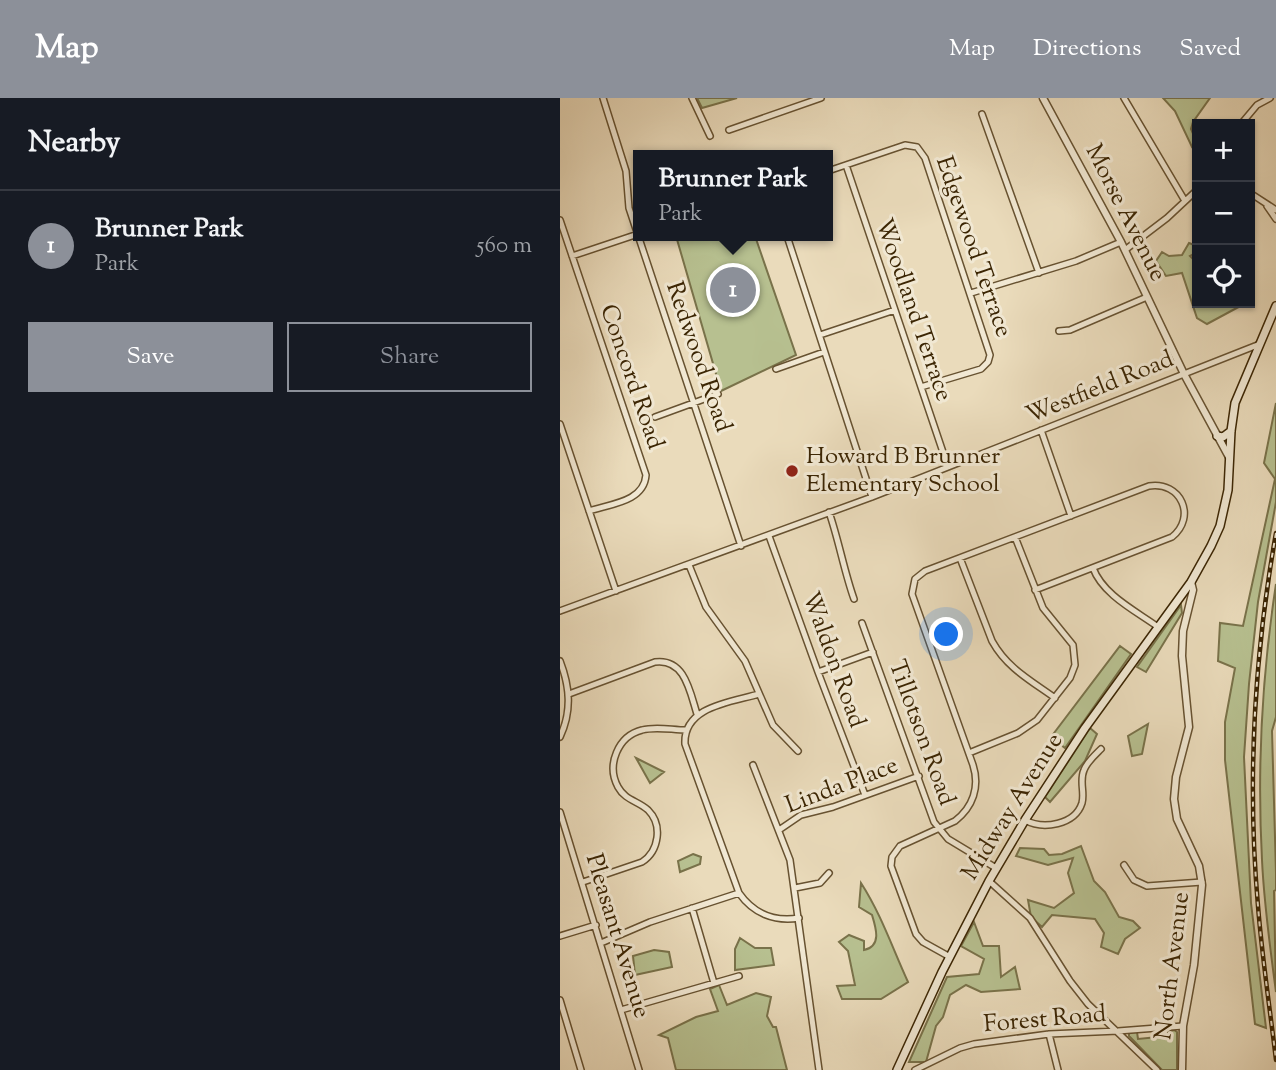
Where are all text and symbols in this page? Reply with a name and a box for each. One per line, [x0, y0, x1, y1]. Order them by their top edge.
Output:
text: Map [35, 25, 99, 73]
text: Map [949, 32, 995, 66]
text: Directions [1033, 32, 1141, 66]
text: Saved [1179, 32, 1241, 66]
map controls [1192, 119, 1255, 308]
button: + [1192, 119, 1255, 182]
text: Nearby [28, 122, 120, 165]
street label: Morse Avenue [1076, 139, 1174, 287]
popup [633, 150, 833, 241]
street label: Edgewood Terrace [926, 152, 1020, 342]
text: Brunner Park [659, 161, 807, 198]
button: − [1192, 182, 1255, 245]
text: Park [659, 198, 703, 231]
text: Brunner Park [95, 211, 244, 248]
street label: Woodland Terrace [866, 214, 960, 406]
text: 1 [47, 230, 55, 263]
text: 560 m [477, 230, 532, 263]
button: locate [1192, 245, 1255, 308]
text: Park [95, 248, 139, 281]
pin: 1 [710, 264, 756, 316]
street label: Redwood Road [656, 277, 740, 437]
street label: Concord Road [590, 300, 672, 454]
button: Save [28, 322, 273, 392]
button: Share [287, 322, 532, 392]
street label: Westfield Road [1021, 343, 1179, 433]
place label: Howard B Brunner Elementary School [806, 440, 1000, 502]
marker: Howard B Brunner Elementary School [784, 463, 800, 479]
street label: Waldon Road [793, 587, 873, 733]
your location [929, 617, 963, 651]
street label: Tillotson Road [879, 655, 963, 811]
street label: Midway Avenue [954, 727, 1072, 887]
street label: Linda Place [781, 749, 903, 823]
street label: Pleasant Avenue [576, 850, 658, 1022]
street label: North Avenue [1147, 890, 1199, 1042]
street label: Forest Road [982, 998, 1108, 1042]

